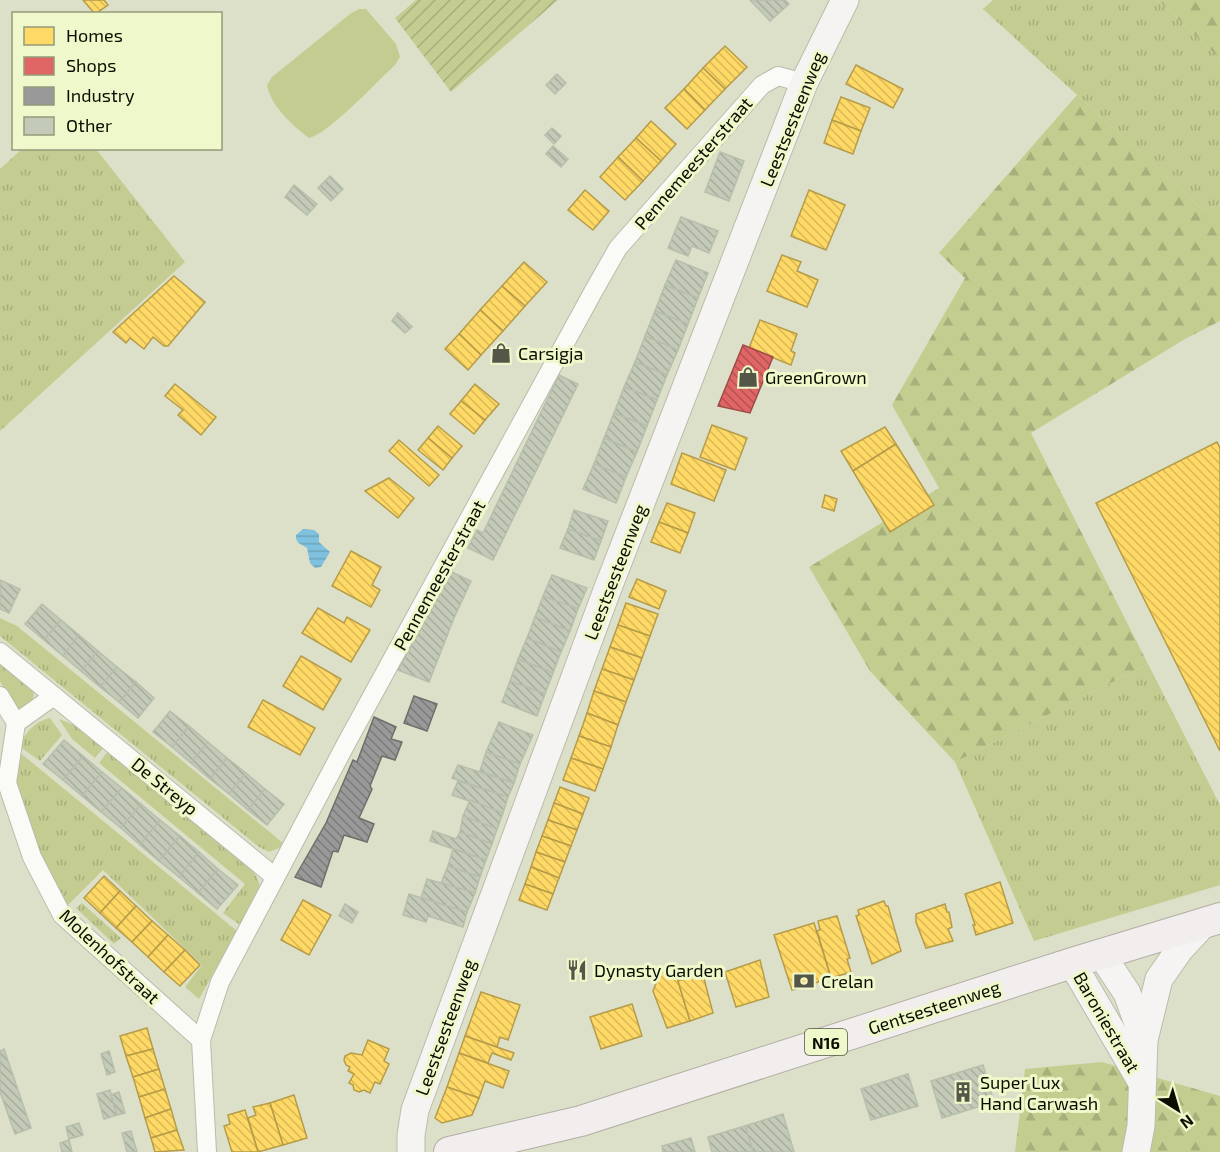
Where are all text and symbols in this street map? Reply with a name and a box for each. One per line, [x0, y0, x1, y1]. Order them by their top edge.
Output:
legend [12, 12, 222, 150]
text: Homes [66, 24, 123, 46]
street label: Leestsesteenweg [755, 48, 829, 190]
text: Shops [66, 54, 116, 76]
text: Industry [66, 84, 135, 106]
street label: Pennemeesterstraat [629, 92, 757, 234]
text: Other [66, 114, 112, 136]
shop icon: Carsigja [489, 341, 513, 365]
place label: Carsigja [518, 342, 583, 364]
shop icon: GreenGrown [736, 365, 760, 389]
place label: GreenGrown [765, 366, 867, 388]
street label: Pennemeesterstraat [389, 496, 490, 654]
street label: Leestsesteenweg [579, 501, 651, 643]
street label: De Streyp [127, 753, 203, 819]
street label: Molenhofstraat [55, 904, 165, 1008]
street label: Leestsesteenweg [410, 956, 480, 1098]
restaurant icon: Dynasty Garden [565, 958, 589, 982]
place label: Dynasty Garden [594, 959, 724, 981]
street label: Baroniestraat [1069, 968, 1145, 1076]
bank icon: Crelan [792, 969, 816, 993]
place label: Crelan [821, 970, 874, 992]
street label: Gentsesteenweg [865, 975, 1003, 1039]
road number: N16 [805, 1029, 847, 1055]
place label: Super Lux Hand Carwash [980, 1071, 1098, 1114]
building icon: Super Lux Hand Carwash [951, 1080, 975, 1104]
north arrow [1148, 1080, 1208, 1140]
text: N [1177, 1111, 1198, 1133]

